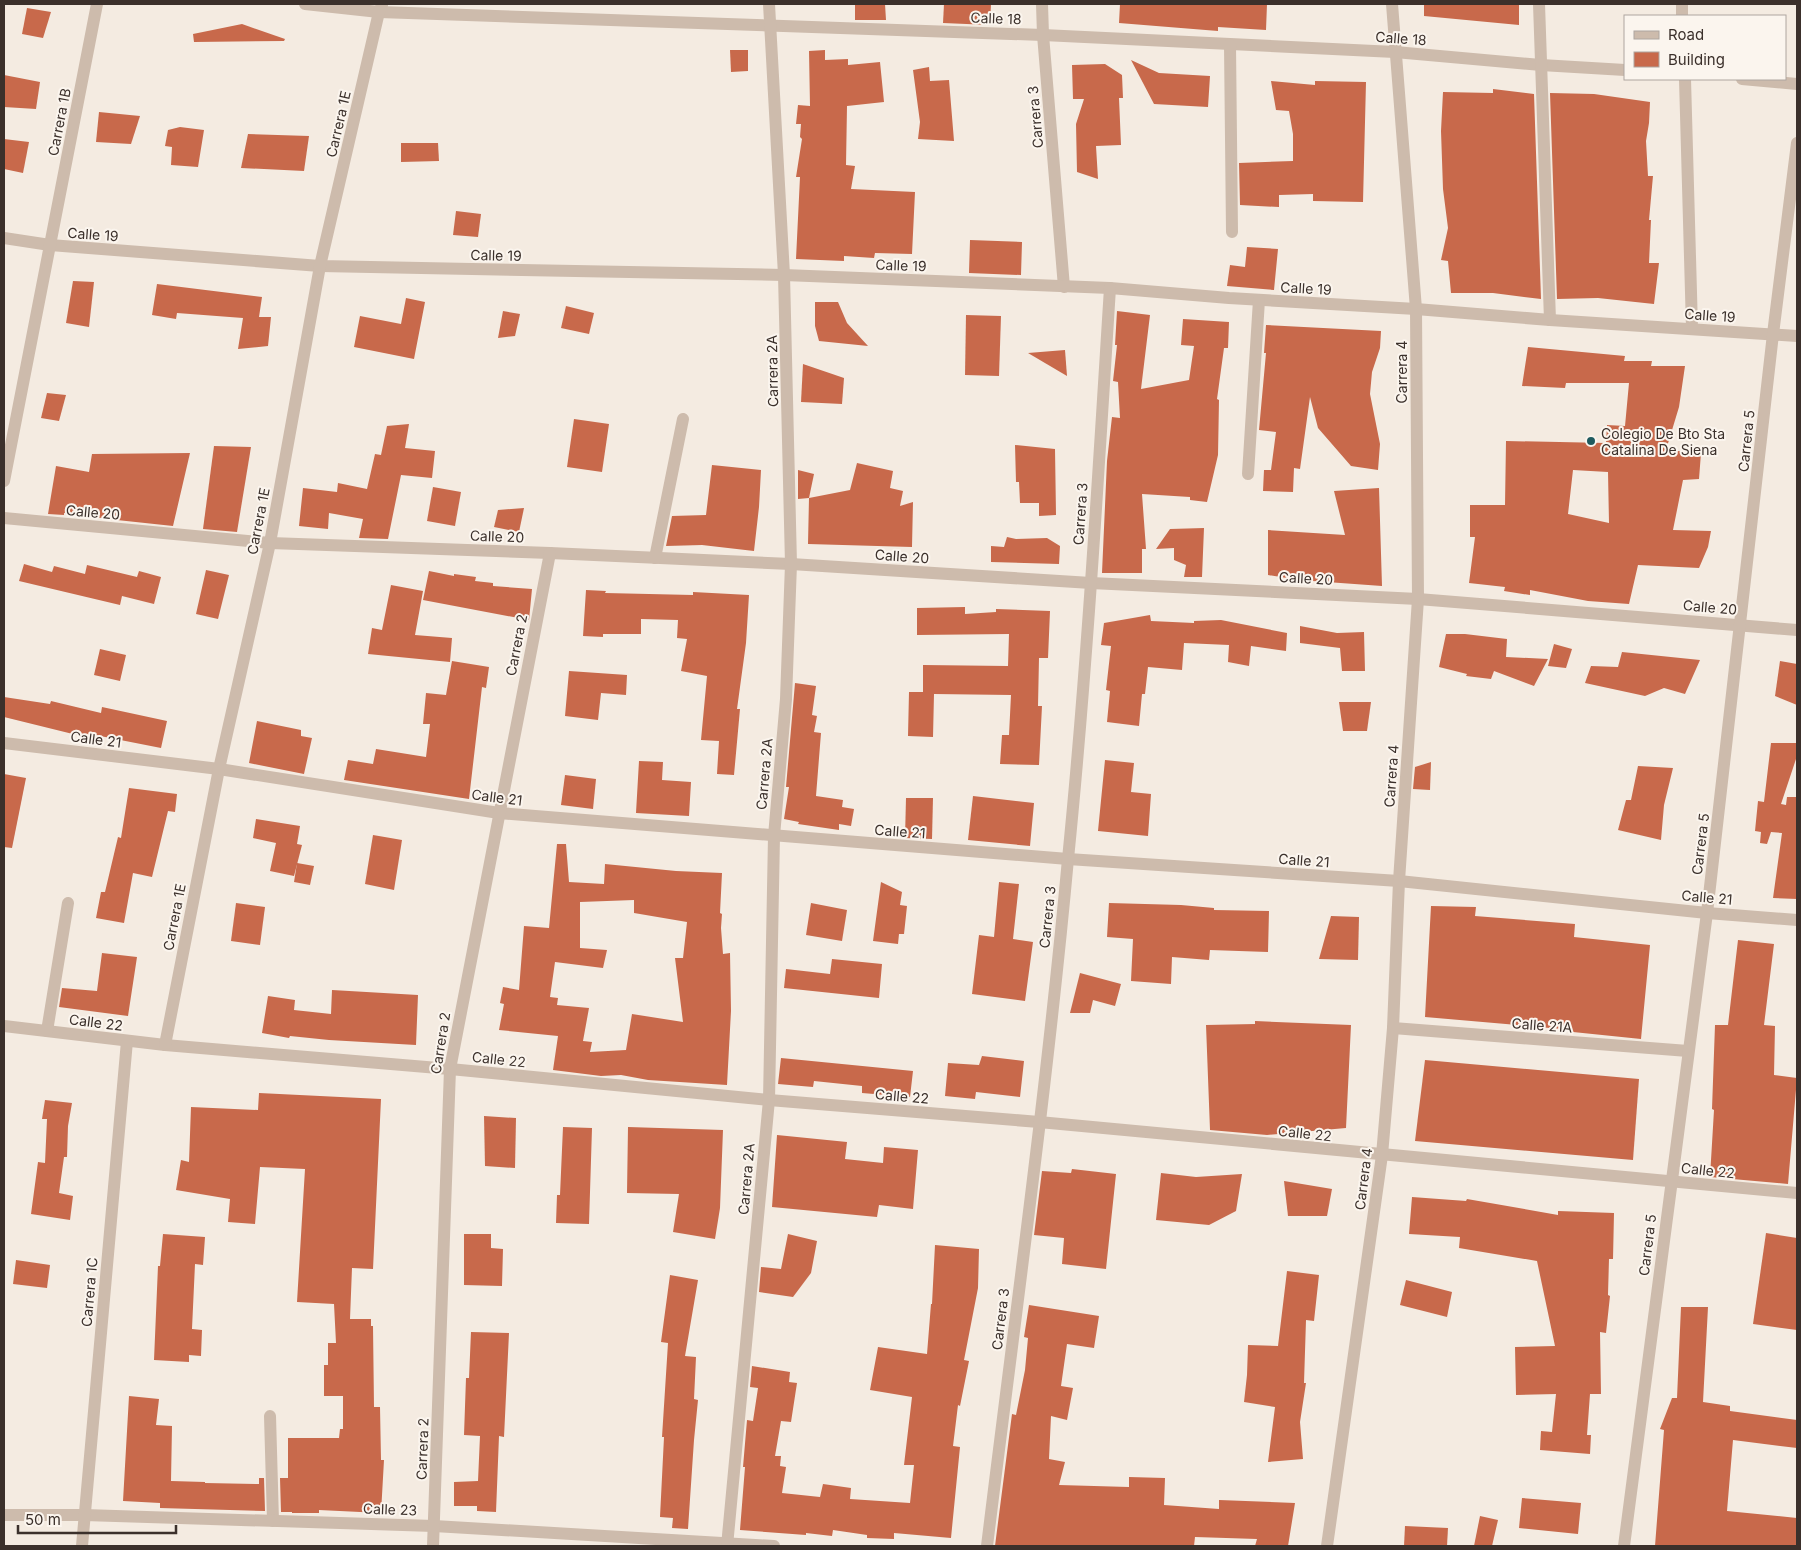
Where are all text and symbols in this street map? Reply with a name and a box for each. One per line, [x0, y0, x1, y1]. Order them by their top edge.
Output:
street label: Calle 18 [970, 9, 1022, 27]
legend [1624, 15, 1786, 80]
text: Road [1668, 25, 1704, 44]
street label: Calle 18 [1375, 28, 1427, 48]
text: Building [1668, 50, 1725, 69]
street label: Carrera 3 [1024, 85, 1046, 149]
street label: Carrera 1B [44, 87, 74, 157]
street label: Carrera 1E [322, 89, 354, 159]
street label: Calle 19 [67, 224, 119, 244]
street label: Calle 19 [470, 246, 522, 264]
street label: Calle 19 [875, 256, 927, 274]
street label: Calle 19 [1280, 278, 1332, 298]
street label: Calle 19 [1684, 305, 1736, 325]
street label: Carrera 2A [763, 334, 781, 407]
street label: Carrera 4 [1393, 341, 1410, 403]
street label: Carrera 5 [1734, 409, 1758, 473]
place label: Colegio De Bto Sta Catalina De Siena [1601, 425, 1725, 458]
marker: Colegio De Bto Sta Catalina De Siena [1585, 435, 1597, 447]
street label: Carrera 3 [1069, 482, 1091, 546]
street label: Carrera 1E [243, 486, 273, 556]
street label: Calle 20 [65, 501, 121, 523]
street label: Calle 20 [470, 527, 524, 545]
street label: Calle 20 [874, 546, 930, 566]
street label: Calle 20 [1278, 568, 1334, 588]
street label: Calle 20 [1682, 596, 1738, 618]
street label: Carrera 2 [502, 613, 530, 677]
street label: Calle 21 [70, 727, 122, 751]
street label: Carrera 2A [752, 737, 776, 811]
street label: Carrera 4 [1380, 744, 1402, 808]
street label: Calle 21 [471, 785, 523, 809]
street label: Carrera 5 [1688, 812, 1712, 876]
street label: Calle 21 [874, 821, 926, 841]
street label: Calle 21 [1278, 850, 1330, 870]
street label: Carrera 1E [159, 882, 189, 952]
street label: Carrera 3 [1035, 885, 1059, 949]
street label: Calle 21 [1681, 886, 1733, 908]
street label: Calle 22 [68, 1010, 124, 1034]
street label: Carrera 2 [427, 1011, 453, 1075]
street label: Calle 21A [1511, 1014, 1573, 1036]
street label: Calle 22 [471, 1048, 527, 1070]
street label: Calle 22 [874, 1085, 930, 1107]
street label: Calle 22 [1277, 1122, 1333, 1144]
street label: Carrera 2A [734, 1142, 758, 1216]
street label: Carrera 4 [1351, 1147, 1375, 1211]
street label: Calle 22 [1680, 1159, 1736, 1181]
street label: Carrera 5 [1635, 1213, 1659, 1277]
street label: Carrera 1C [77, 1257, 101, 1327]
street label: Carrera 3 [988, 1287, 1012, 1351]
street label: Carrera 2 [412, 1418, 432, 1480]
street label: Calle 23 [363, 1500, 417, 1518]
scale bar [18, 1502, 175, 1534]
text: 50 m [25, 1510, 61, 1529]

